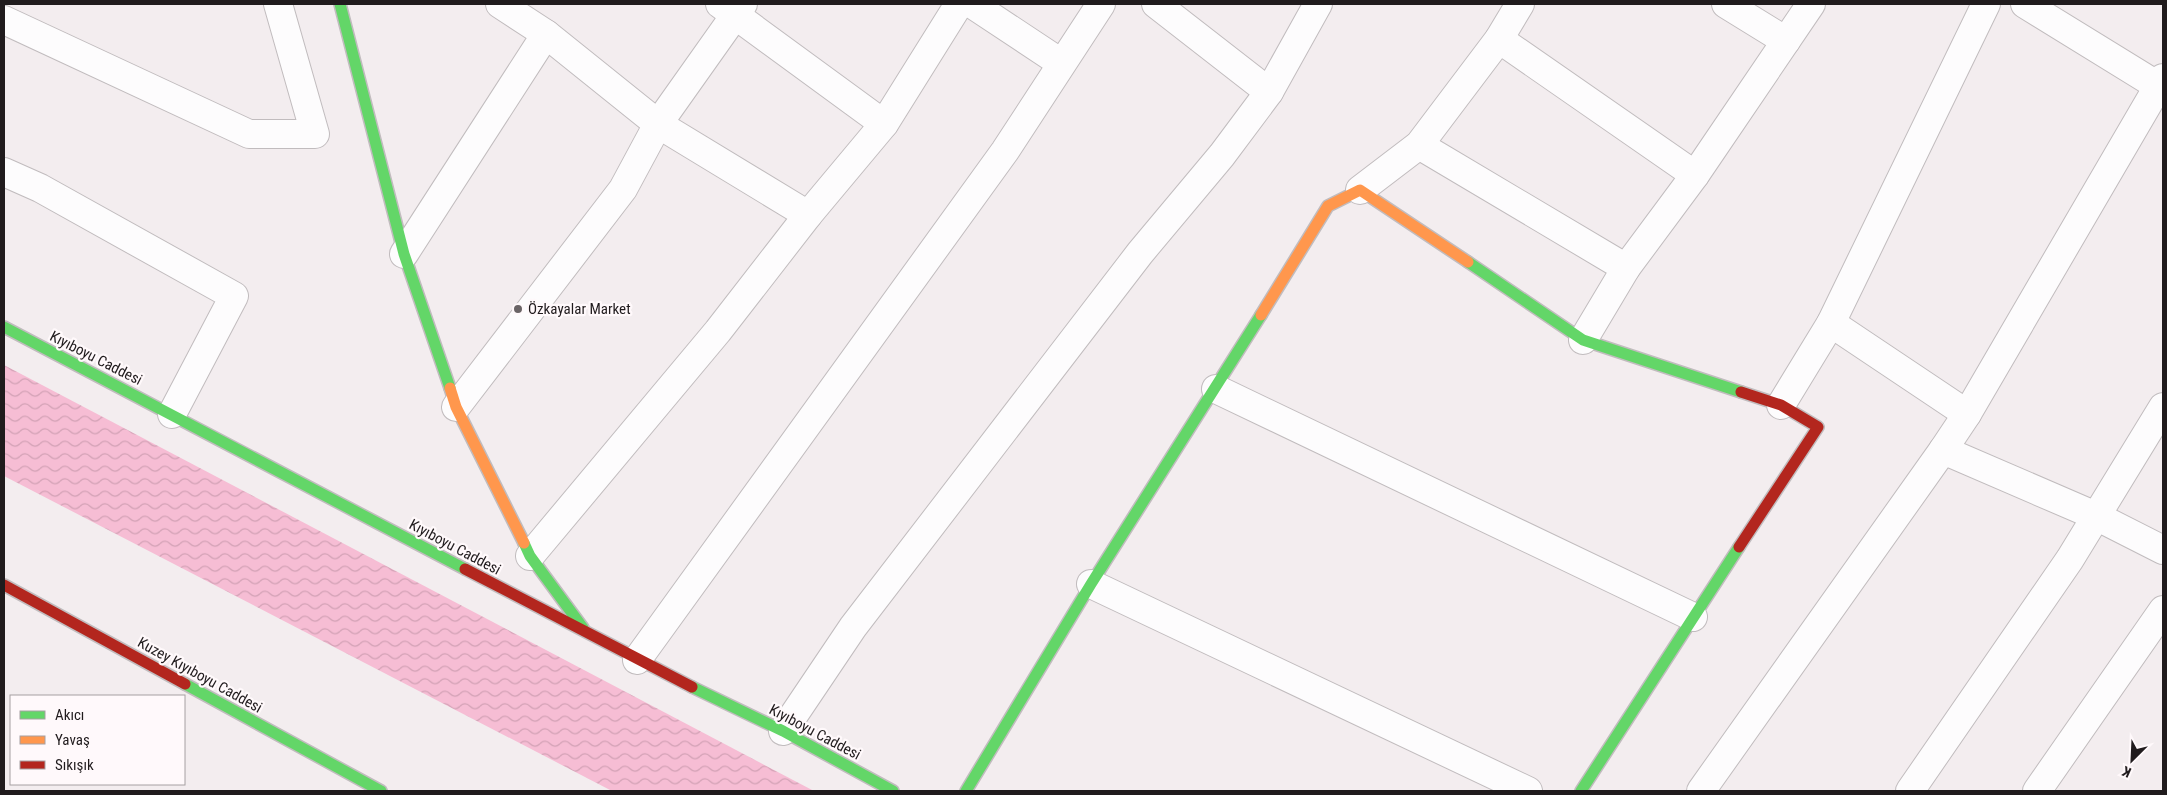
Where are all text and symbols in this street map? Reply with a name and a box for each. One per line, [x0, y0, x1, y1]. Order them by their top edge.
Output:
place label: Özkayalar Market [528, 300, 631, 318]
marker: Özkayalar Market [512, 303, 524, 315]
street label: Kıyıboyu Caddesi [47, 327, 145, 389]
street label: Kıyıboyu Caddesi [406, 515, 504, 579]
street label: Kuzey Kıyıboyu Caddesi [135, 633, 265, 717]
legend [10, 695, 185, 785]
street label: Kıyıboyu Caddesi [766, 700, 864, 764]
text: Akıcı [55, 706, 84, 724]
text: Yavaş [55, 731, 90, 749]
north arrow [2107, 735, 2157, 785]
text: Sıkışık [55, 756, 94, 774]
text: K [2120, 763, 2134, 781]

